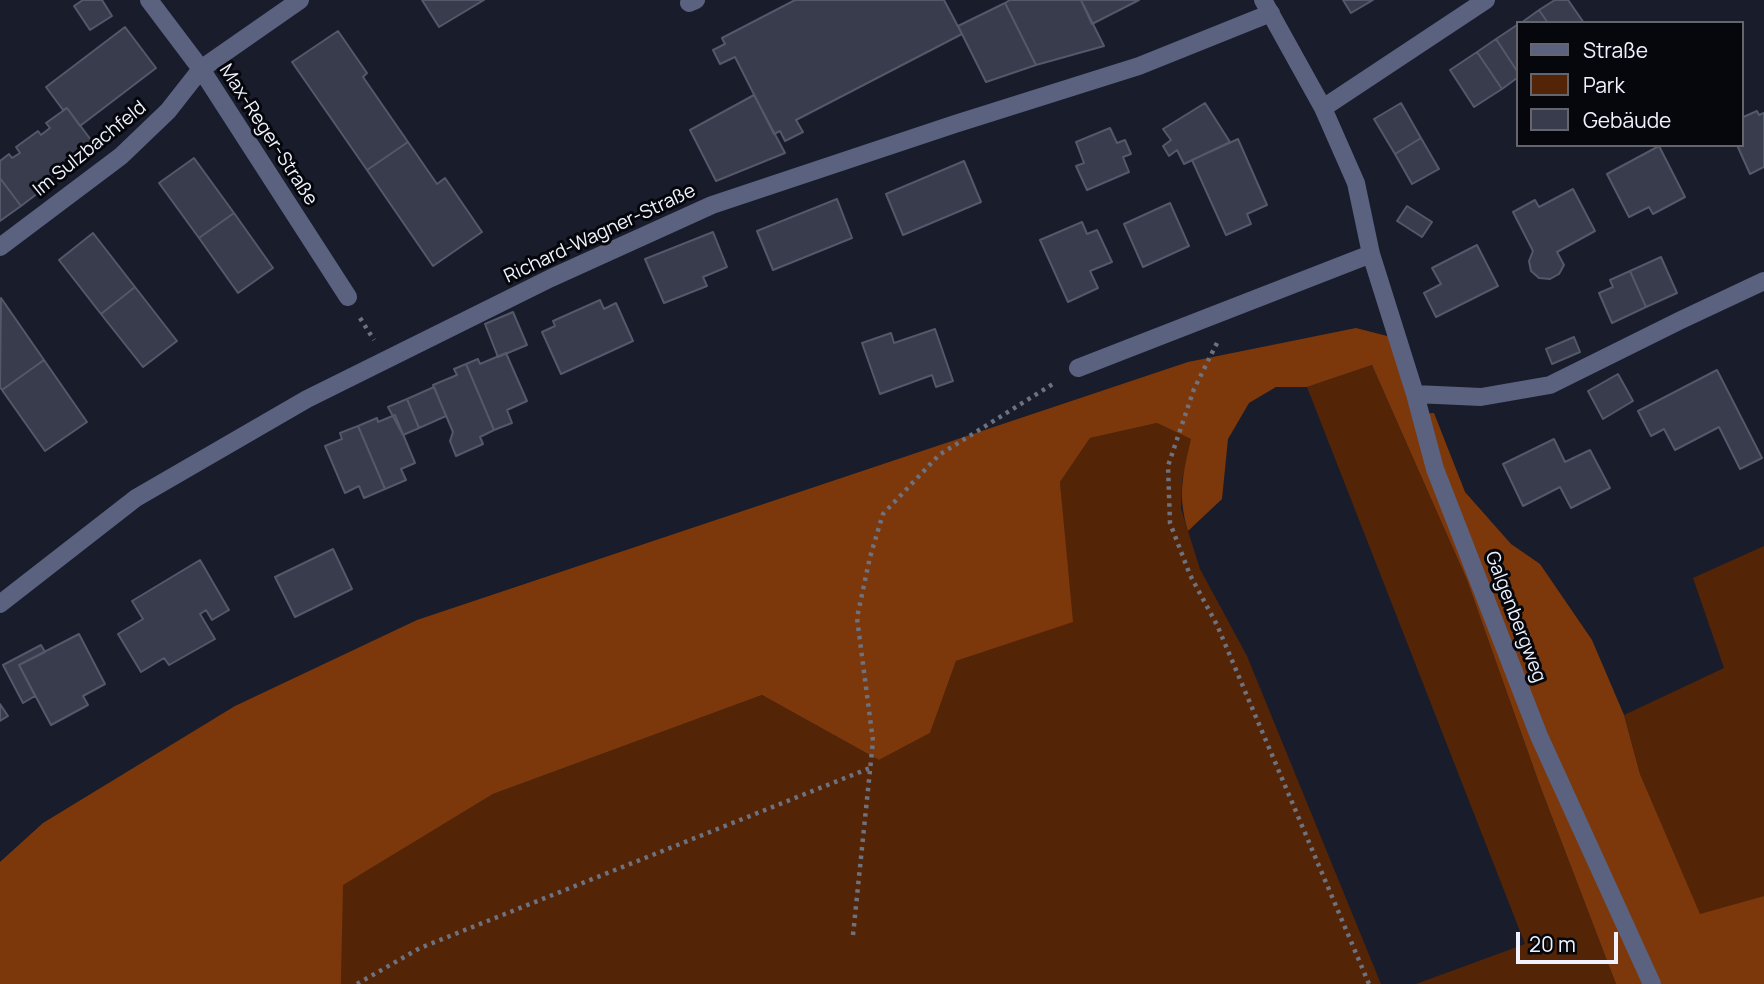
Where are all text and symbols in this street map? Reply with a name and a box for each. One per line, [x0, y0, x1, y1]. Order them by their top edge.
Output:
legend [1516, 21, 1743, 147]
text: Straße [1583, 36, 1648, 64]
street label: Max-Reger-Straße [214, 60, 322, 210]
text: Park [1583, 71, 1625, 99]
street label: Im Sulzbachfeld [29, 97, 151, 201]
text: Gebäude [1583, 106, 1671, 134]
street label: Richard-Wagner-Straße [501, 180, 699, 288]
street label: Galgenbergweg [1480, 548, 1550, 686]
scale bar [1519, 918, 1620, 962]
text: 20 m [1529, 930, 1576, 958]

